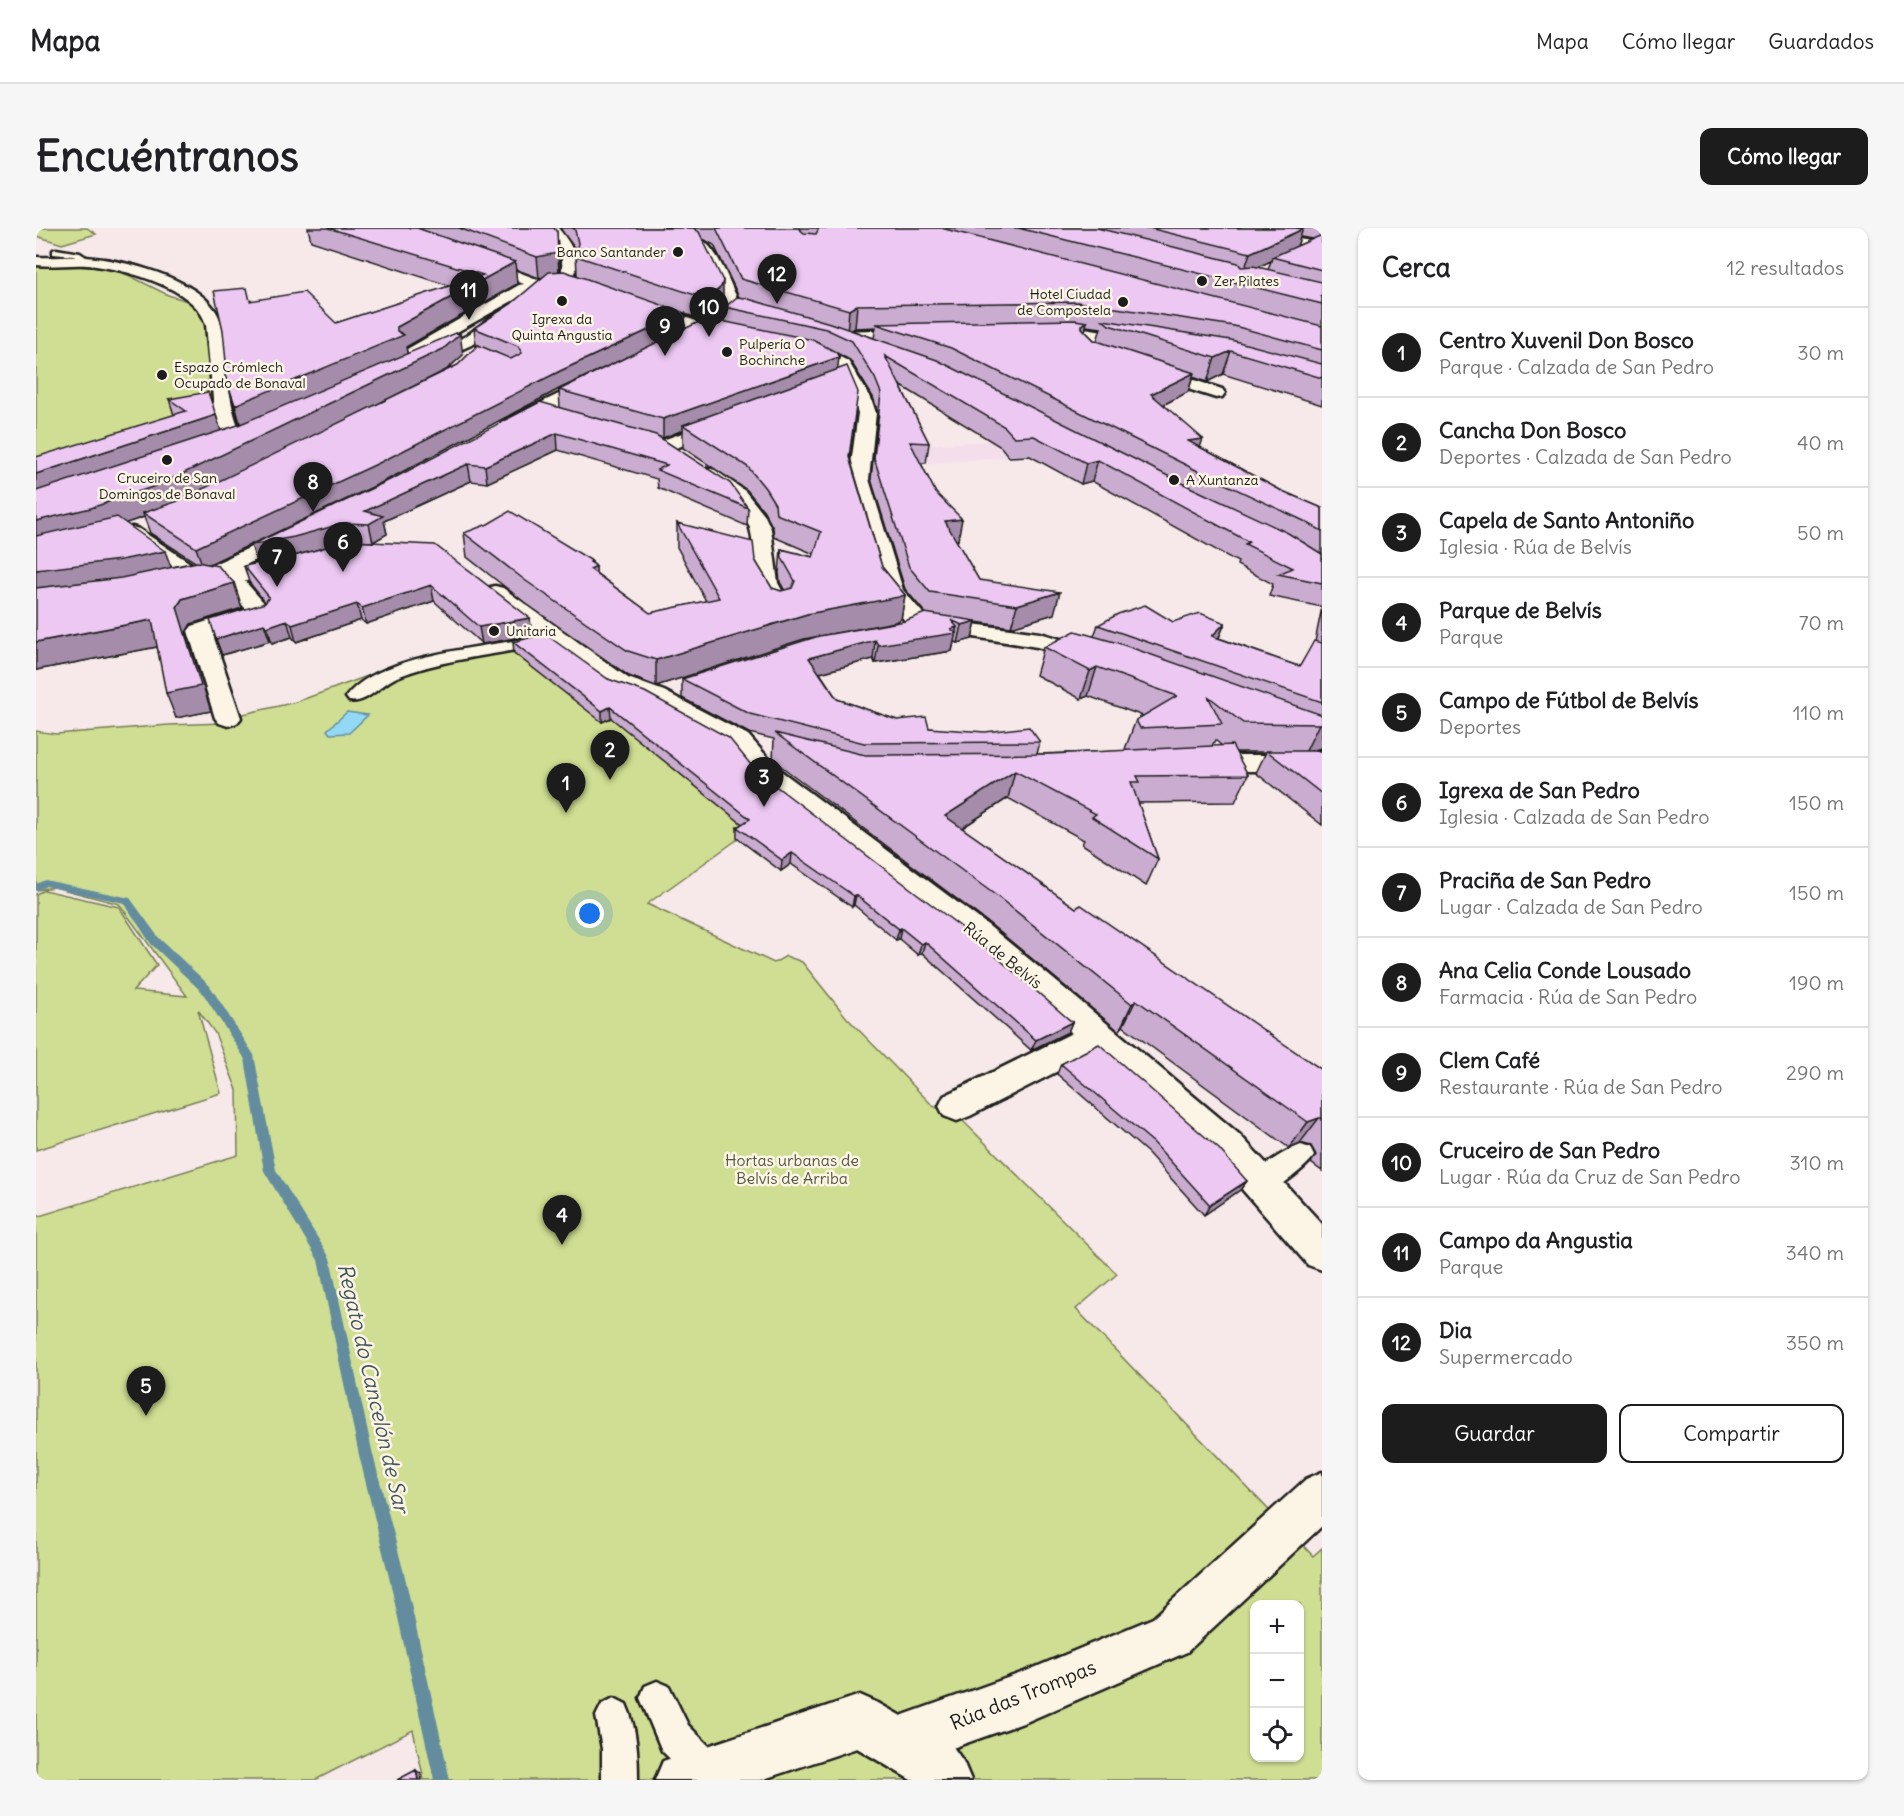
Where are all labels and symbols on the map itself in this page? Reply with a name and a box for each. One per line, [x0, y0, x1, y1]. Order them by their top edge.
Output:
place label: Banco Santander [557, 243, 666, 261]
marker: Banco Santander [671, 245, 685, 259]
pin: 12 [758, 254, 796, 304]
pin: 11 [450, 270, 488, 320]
place label: Zer Pilates [1214, 272, 1279, 290]
marker: Zer Pilates [1195, 274, 1209, 288]
place label: Hotel Ciudad de Compostela [1017, 285, 1111, 319]
pin: 10 [690, 288, 728, 337]
marker: Igrexa da Quinta Angustia [555, 294, 569, 308]
marker: Hotel Ciudad de Compostela [1116, 295, 1130, 309]
pin: 9 [646, 306, 684, 356]
place label: Igrexa da Quinta Angustia [511, 310, 613, 344]
place label: Pulpería O Bochinche [739, 335, 805, 369]
marker: Pulpería O Bochinche [720, 345, 734, 359]
place label: Espazo Crómlech Ocupado de Bonaval [174, 358, 306, 392]
marker: Espazo Crómlech Ocupado de Bonaval [155, 368, 169, 382]
marker: Cruceiro de San Domingos de Bonaval [160, 453, 174, 467]
pin: 8 [294, 462, 332, 512]
place label: Cruceiro de San Domingos de Bonaval [99, 469, 235, 503]
place label: A Xuntanza [1186, 471, 1258, 489]
marker: A Xuntanza [1167, 473, 1181, 487]
pin: 6 [324, 522, 362, 572]
pin: 7 [258, 538, 296, 587]
place label: Unitaria [506, 622, 556, 640]
marker: Unitaria [487, 624, 501, 638]
pin: 2 [590, 730, 630, 780]
pin: 3 [744, 758, 784, 807]
pin: 1 [546, 764, 586, 813]
your location [575, 899, 604, 928]
street label: Rúa de Belvís [960, 917, 1046, 993]
park label: Hortas urbanas de Belvís de Arriba [725, 1150, 859, 1188]
pin: 4 [542, 1196, 582, 1245]
water label: Regato do Cancelón de Sar [332, 1261, 416, 1517]
pin: 5 [126, 1366, 166, 1416]
street label: Rúa das Trompas [946, 1654, 1099, 1735]

